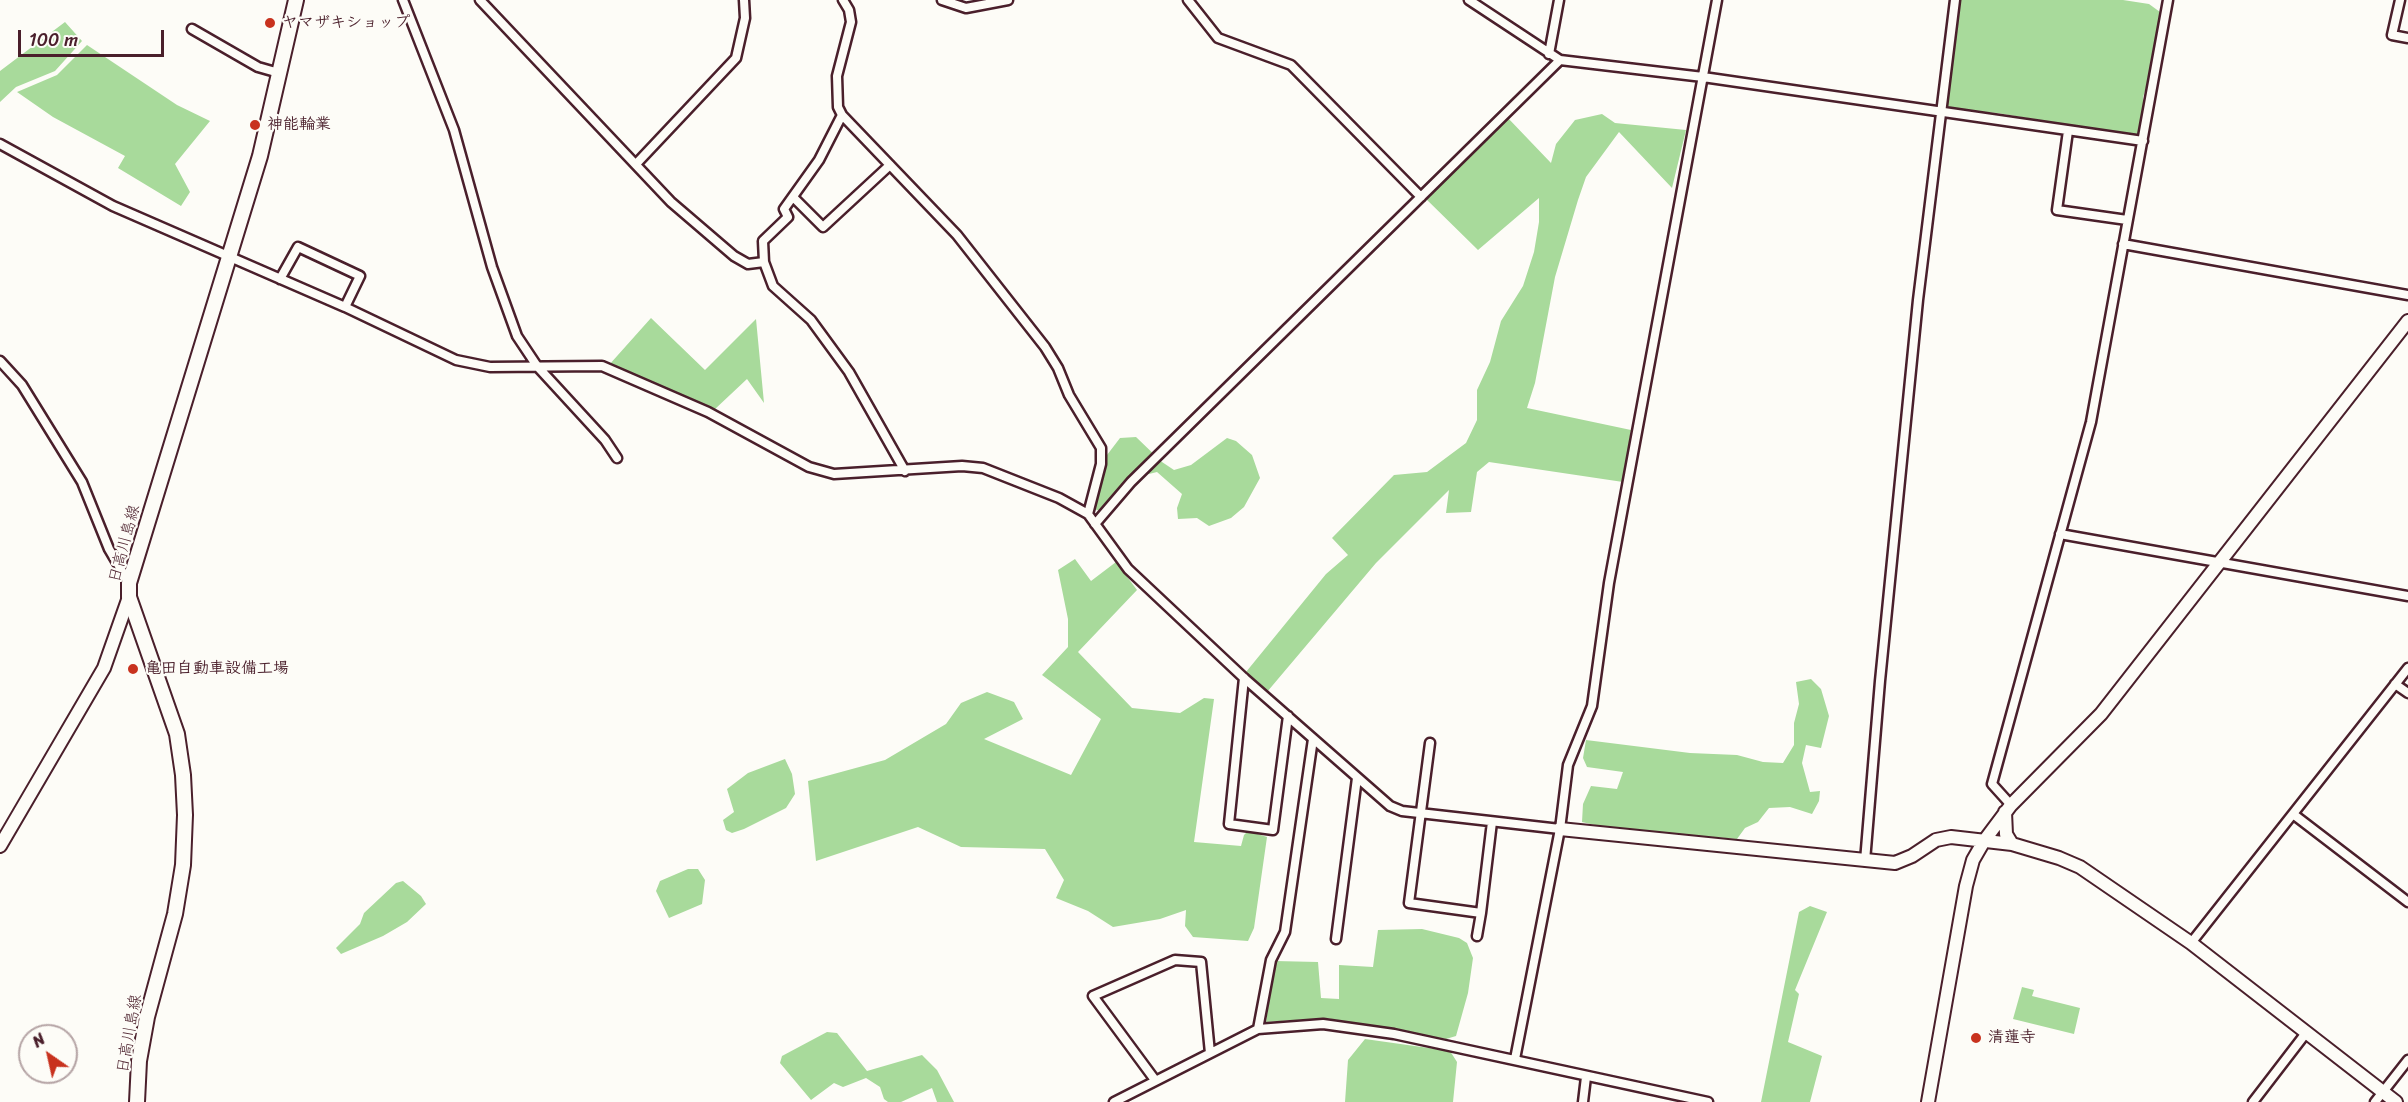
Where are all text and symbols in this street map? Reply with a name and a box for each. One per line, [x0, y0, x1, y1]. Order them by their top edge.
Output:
place label: ヤマザキショップ [282, 13, 410, 33]
marker: ヤマザキショップ [263, 16, 277, 30]
scale bar [21, 18, 166, 56]
text: 100 m [29, 24, 78, 56]
place label: 神能輪業 [267, 115, 331, 135]
marker: 神能輪業 [248, 118, 262, 132]
street label: 日高川島線 [105, 503, 145, 585]
place label: 亀田自動車設備工場 [145, 659, 289, 679]
marker: 亀田自動車設備工場 [126, 662, 140, 676]
street label: 日高川島線 [114, 993, 146, 1075]
north arrow [18, 1024, 78, 1084]
text: N [26, 1025, 51, 1055]
place label: 清蓮寺 [1988, 1028, 2036, 1048]
marker: 清蓮寺 [1969, 1031, 1983, 1045]

